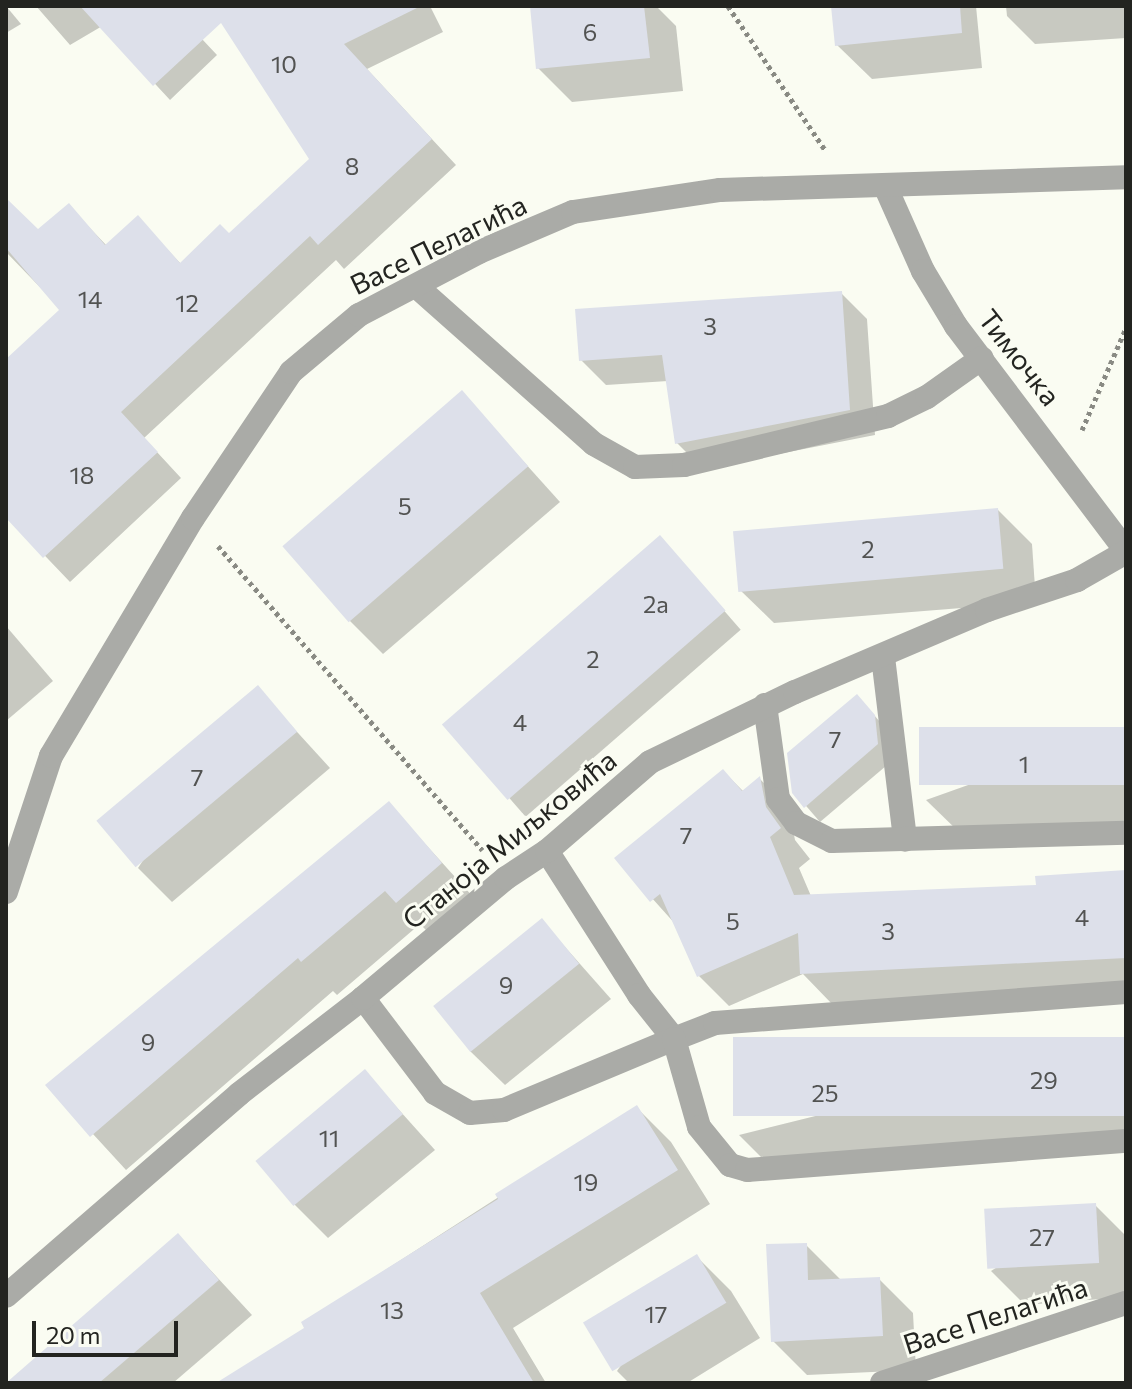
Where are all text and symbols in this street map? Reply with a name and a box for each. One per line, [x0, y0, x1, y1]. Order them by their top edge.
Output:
house number: 6 [583, 18, 597, 46]
house number: 10 [271, 50, 297, 78]
house number: 8 [345, 152, 359, 180]
street label: Васе Пелагића [344, 187, 532, 301]
house number: 14 [78, 285, 102, 313]
house number: 12 [175, 289, 199, 317]
street label: Тимочка [972, 302, 1068, 412]
house number: 3 [703, 312, 717, 340]
house number: 18 [70, 461, 94, 489]
house number: 5 [398, 492, 412, 520]
house number: 2 [861, 535, 875, 563]
house number: 2a [643, 590, 669, 618]
house number: 2 [586, 645, 600, 673]
house number: 4 [513, 708, 527, 736]
house number: 7 [829, 725, 841, 753]
street label: Станоја Миљковића [395, 743, 623, 935]
house number: 1 [1019, 750, 1029, 778]
house number: 7 [191, 763, 203, 791]
house number: 7 [680, 821, 692, 849]
house number: 4 [1075, 903, 1089, 931]
house number: 5 [726, 907, 740, 935]
house number: 3 [881, 917, 895, 945]
house number: 9 [499, 971, 513, 999]
house number: 9 [141, 1028, 155, 1056]
house number: 29 [1030, 1066, 1058, 1094]
house number: 25 [811, 1079, 839, 1107]
house number: 11 [319, 1124, 339, 1152]
house number: 19 [574, 1168, 598, 1196]
house number: 27 [1029, 1223, 1055, 1251]
street label: Васе Пелагића [899, 1269, 1091, 1361]
house number: 13 [380, 1296, 404, 1324]
house number: 17 [645, 1300, 667, 1328]
scale bar [36, 1305, 182, 1355]
text: 20 m [46, 1320, 100, 1349]

